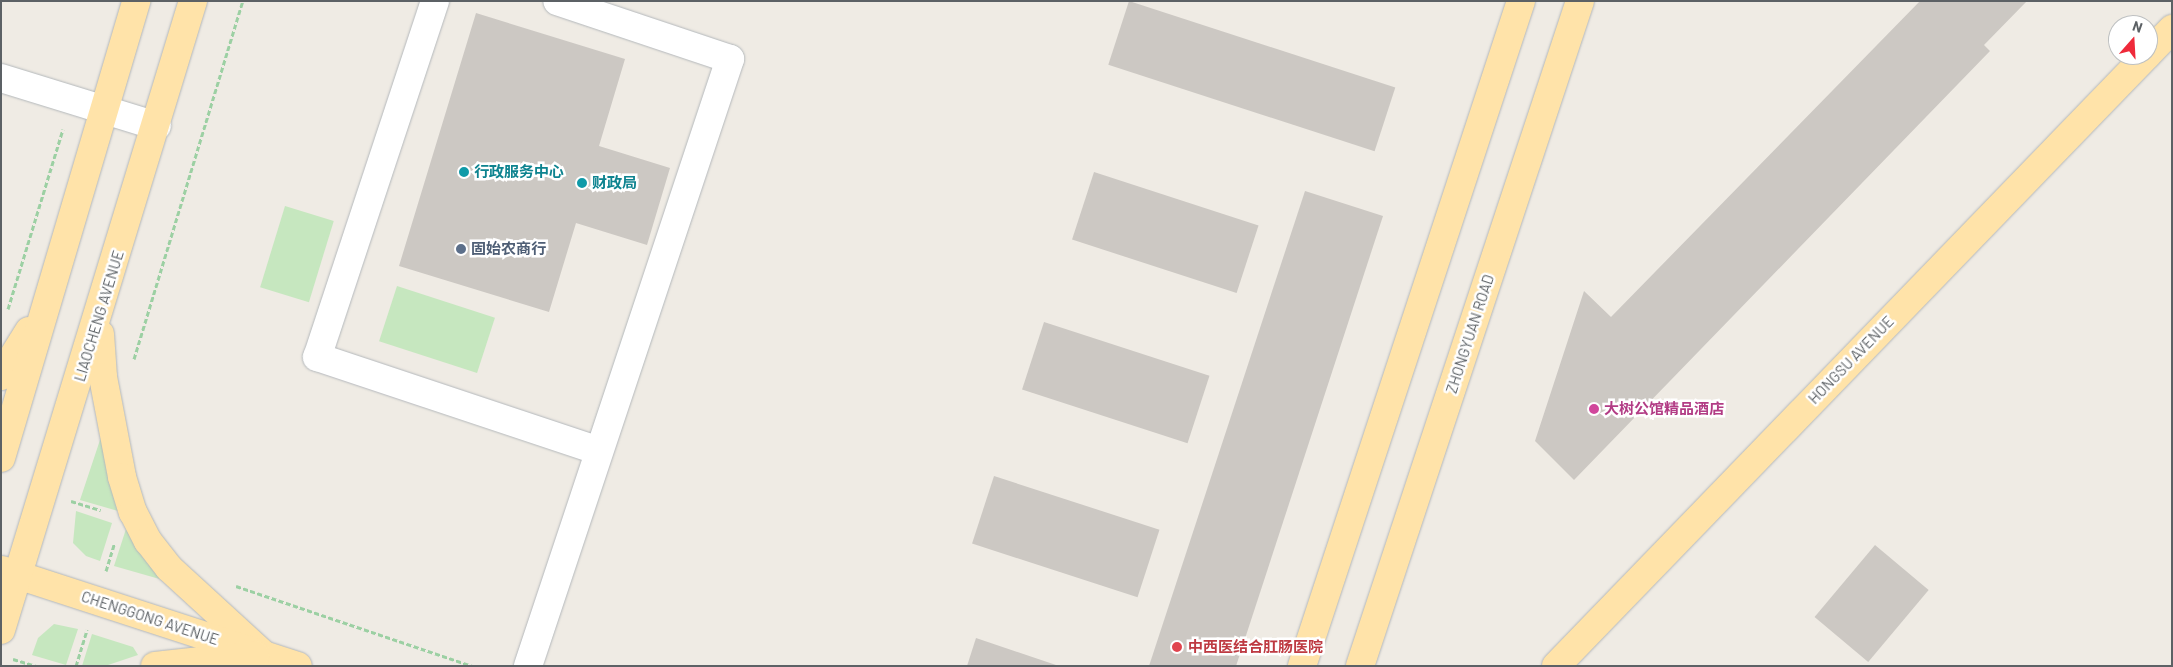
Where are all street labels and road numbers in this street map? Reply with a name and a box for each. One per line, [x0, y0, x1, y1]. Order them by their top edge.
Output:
street label: LIAOCHENG AVENUE [71, 248, 127, 384]
street label: ZHONGYUAN ROAD [1442, 272, 1498, 396]
street label: HONGSU AVENUE [1805, 312, 1897, 408]
street label: CHENGGONG AVENUE [79, 587, 221, 649]

